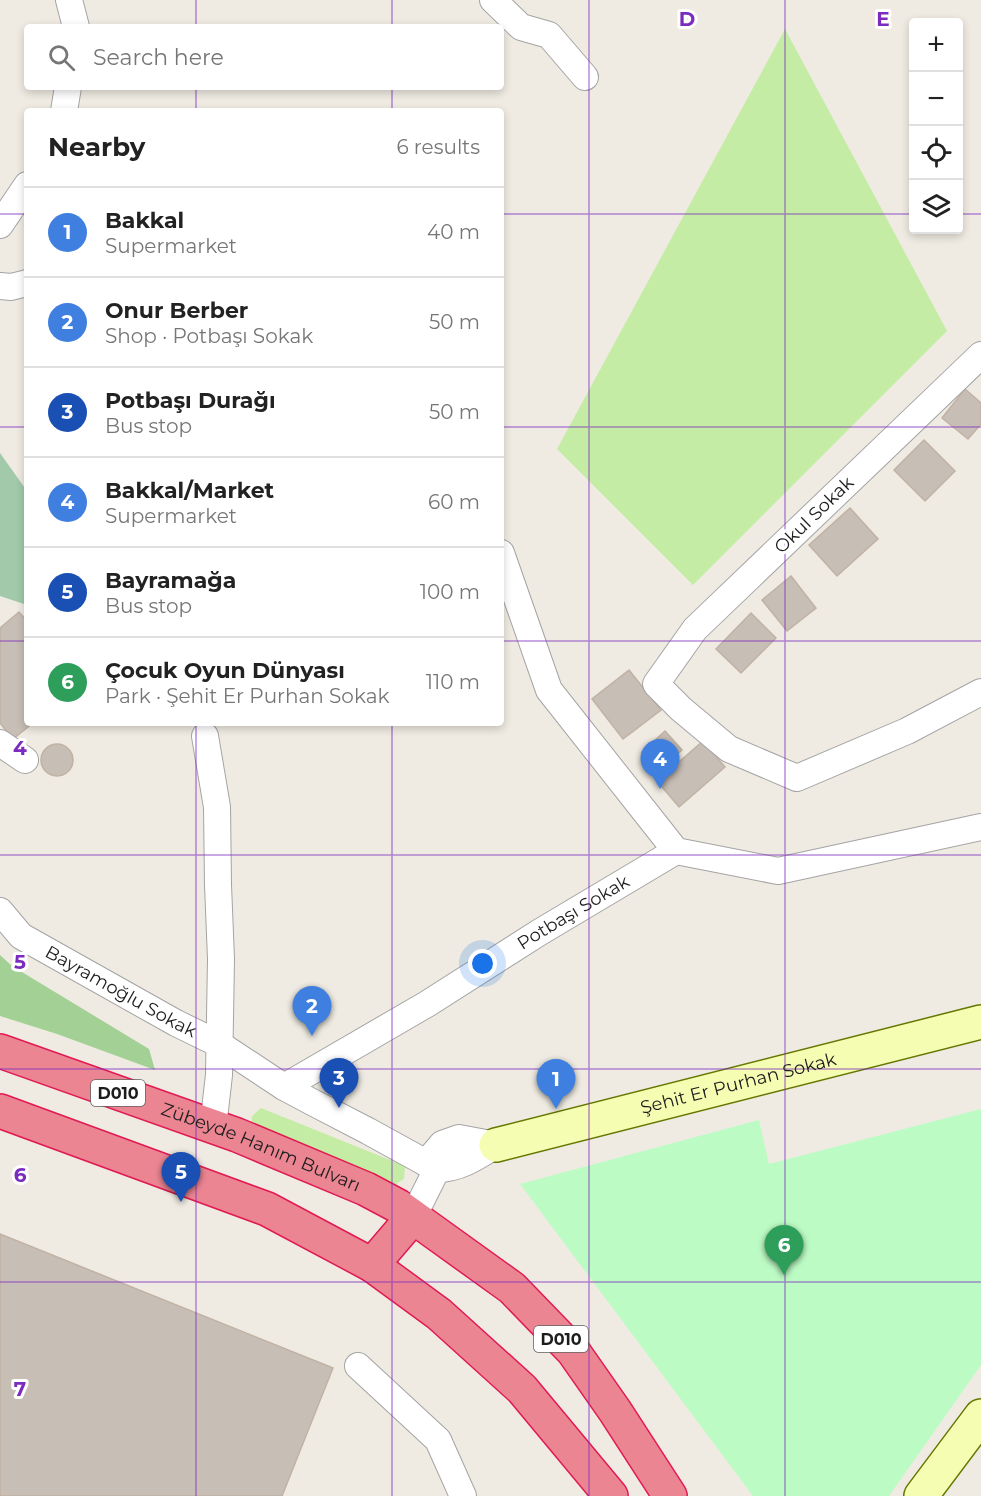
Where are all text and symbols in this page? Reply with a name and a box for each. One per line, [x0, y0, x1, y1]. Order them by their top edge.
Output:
text: D [679, 7, 695, 31]
text: E [876, 7, 890, 31]
map controls [909, 18, 963, 234]
button: + [909, 18, 963, 72]
search box [24, 24, 504, 90]
icon: search [45, 41, 78, 74]
text: Search here [93, 44, 224, 71]
button: − [909, 72, 963, 126]
button: locate [909, 126, 963, 180]
text: Nearby [48, 131, 145, 163]
text: 6 results [396, 135, 480, 159]
button: layers [909, 180, 963, 234]
text: Bakkal [105, 207, 184, 234]
text: 1 [64, 220, 71, 244]
text: 40 m [427, 220, 480, 244]
text: Supermarket [105, 234, 237, 258]
text: Onur Berber [105, 297, 248, 324]
text: 2 [62, 310, 73, 334]
text: 50 m [429, 310, 480, 334]
text: Shop · Potbaşı Sokak [105, 324, 313, 348]
text: Potbaşı Durağı [105, 387, 276, 414]
text: 3 [62, 400, 73, 424]
text: 50 m [429, 400, 480, 424]
text: Bus stop [105, 414, 192, 438]
street label: Okul Sokak [770, 472, 858, 558]
text: Bakkal/Market [105, 477, 274, 504]
text: 4 [61, 490, 74, 514]
text: 60 m [428, 490, 480, 514]
text: Supermarket [105, 504, 237, 528]
text: Bayramağa [105, 567, 236, 594]
text: 5 [62, 580, 73, 604]
text: 100 m [420, 580, 480, 604]
text: Bus stop [105, 594, 192, 618]
text: Çocuk Oyun Dünyası [105, 657, 345, 684]
text: 6 [61, 670, 74, 694]
text: 110 m [426, 670, 480, 694]
text: Park · Şehit Er Purhan Sokak [105, 684, 389, 708]
text: 4 [13, 736, 27, 760]
pin: 4 [640, 740, 680, 789]
street label: Potbaşı Sokak [513, 870, 634, 955]
street label: Bayramoğlu Sokak [41, 941, 200, 1042]
your location [468, 949, 497, 978]
text: 5 [14, 950, 26, 974]
pin: 2 [292, 986, 332, 1036]
street label: Şehit Er Purhan Sokak [638, 1048, 839, 1119]
pin: 3 [320, 1058, 358, 1108]
pin: 1 [536, 1060, 576, 1109]
road number: D010 [91, 1080, 145, 1106]
street label: Zübeyde Hanım Bulvarı [158, 1098, 364, 1196]
pin: 5 [162, 1152, 201, 1202]
text: 6 [14, 1163, 27, 1187]
pin: 6 [764, 1226, 804, 1275]
road number: D010 [534, 1326, 588, 1352]
text: 7 [14, 1377, 26, 1401]

